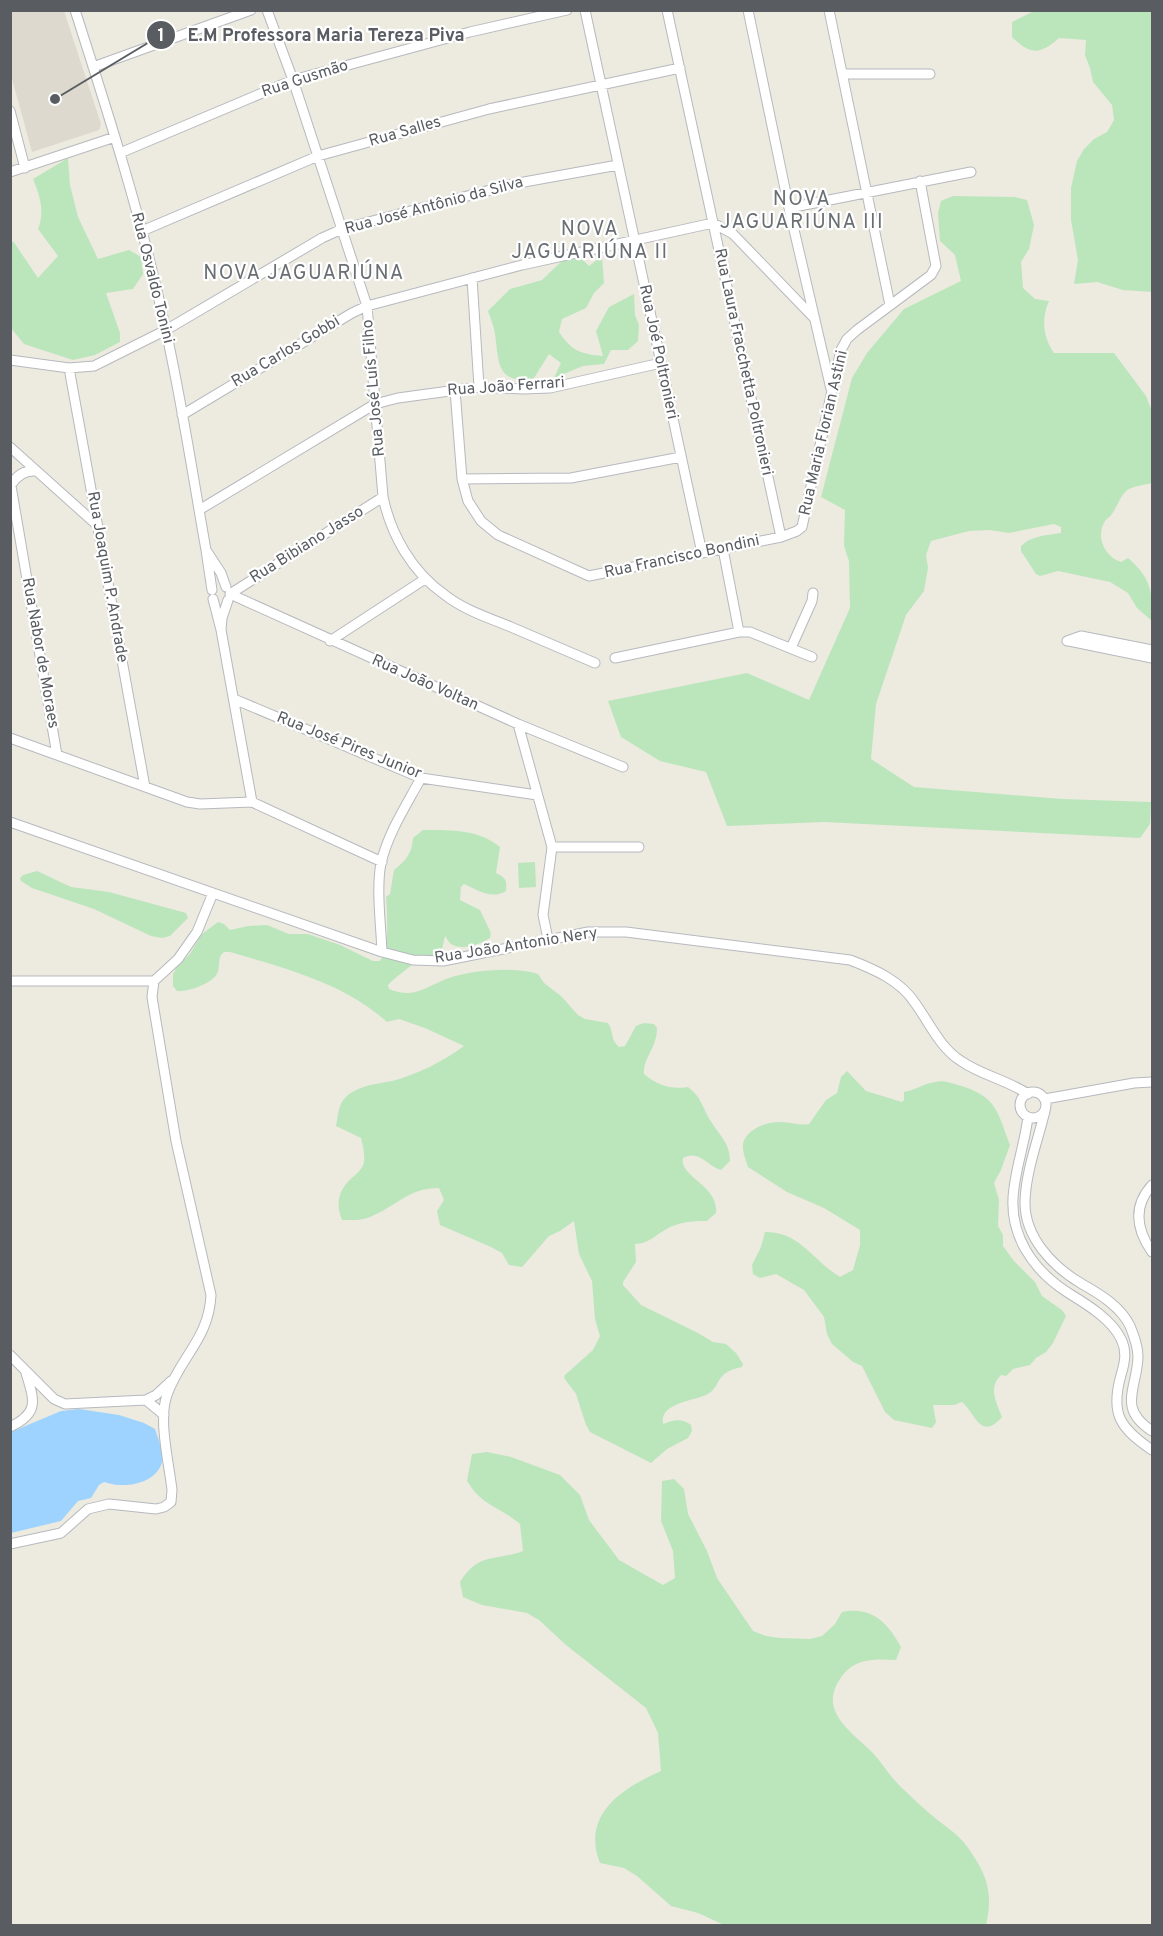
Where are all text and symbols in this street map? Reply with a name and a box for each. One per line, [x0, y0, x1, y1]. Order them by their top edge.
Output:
callout: E.M Professora Maria Tereza Piva [146, 17, 477, 53]
text: 1 [157, 25, 165, 48]
text: E.M Professora Maria Tereza Piva [187, 25, 465, 48]
street label: Rua Gusmão [259, 56, 351, 102]
street label: Rua Salles [367, 112, 443, 152]
street label: Rua José Antônio da Silva [343, 173, 525, 239]
district label: NOVA JAGUARIÚNA III [720, 187, 884, 236]
street label: Rua Osvaldo Tonini [126, 210, 178, 346]
district label: NOVA JAGUARIÚNA II [511, 217, 669, 266]
street label: Rua Laura Fracchetta Poltronieri [709, 247, 777, 477]
district label: NOVA JAGUARIÚNA [203, 259, 405, 287]
street label: Rua Joé Poltronieri [634, 283, 682, 421]
street label: Rua Carlos Gobbi [228, 312, 344, 392]
street label: Rua José Luís Filho [358, 319, 390, 457]
street label: Rua Maria Florian Astini [795, 348, 853, 518]
street label: Rua João Ferrari [447, 373, 565, 401]
street label: Rua Joaquim P. Andrade [82, 490, 132, 664]
street label: Rua Bibiano Jasso [246, 502, 368, 588]
street label: Rua Francisco Bondini [602, 531, 762, 583]
street label: Rua Nabor de Moraes [17, 576, 63, 730]
street label: Rua João Voltan [368, 650, 482, 716]
street label: Rua José Pires Junior [274, 708, 424, 784]
street label: Rua João Antonio Nery [433, 923, 599, 969]

